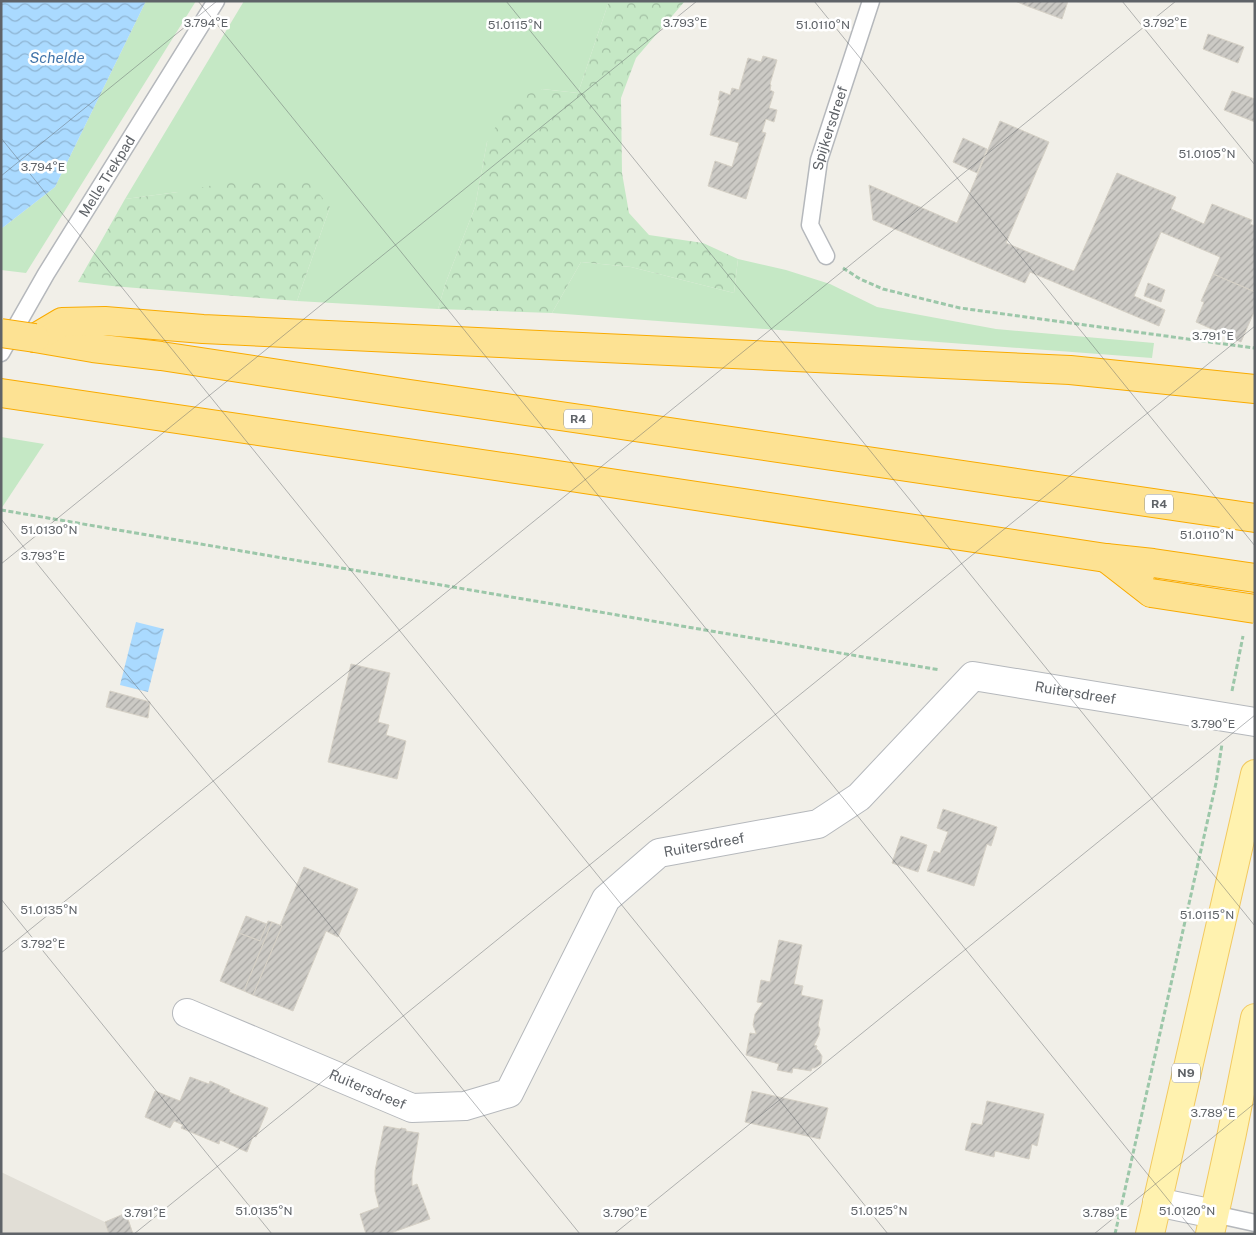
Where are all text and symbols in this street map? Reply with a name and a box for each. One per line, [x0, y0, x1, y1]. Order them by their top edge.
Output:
text: 3.794°E [184, 16, 228, 30]
text: 3.793°E [663, 16, 707, 30]
text: 3.792°E [1143, 16, 1187, 30]
text: 51.0115°N [488, 18, 542, 32]
text: 51.0110°N [796, 18, 850, 32]
water label: Schelde [29, 49, 85, 66]
street label: Spijkersdreef [810, 83, 851, 171]
street label: Melle Trekpad [76, 133, 138, 220]
text: 51.0105°N [1178, 147, 1236, 161]
text: 3.794°E [21, 160, 65, 174]
text: 3.791°E [1192, 329, 1234, 343]
road number: R4 [564, 409, 592, 428]
road number: R4 [1145, 494, 1173, 514]
text: 51.0130°N [21, 523, 77, 537]
text: 51.0110°N [1180, 528, 1234, 542]
text: 3.793°E [21, 549, 65, 563]
street label: Ruitersdreef [1034, 678, 1118, 707]
text: 3.790°E [1191, 717, 1235, 731]
street label: Ruitersdreef [662, 830, 746, 860]
text: 51.0135°N [20, 903, 78, 917]
text: 51.0115°N [1180, 908, 1234, 922]
text: 3.792°E [21, 937, 65, 951]
road number: N9 [1172, 1064, 1200, 1082]
street label: Ruitersdreef [327, 1066, 409, 1113]
text: 3.789°E [1191, 1106, 1235, 1120]
text: 51.0135°N [235, 1204, 293, 1218]
text: 51.0125°N [851, 1204, 907, 1218]
text: 51.0120°N [1159, 1204, 1215, 1218]
text: 3.791°E [124, 1206, 166, 1220]
text: 3.790°E [603, 1206, 647, 1220]
text: 3.789°E [1083, 1206, 1127, 1220]

